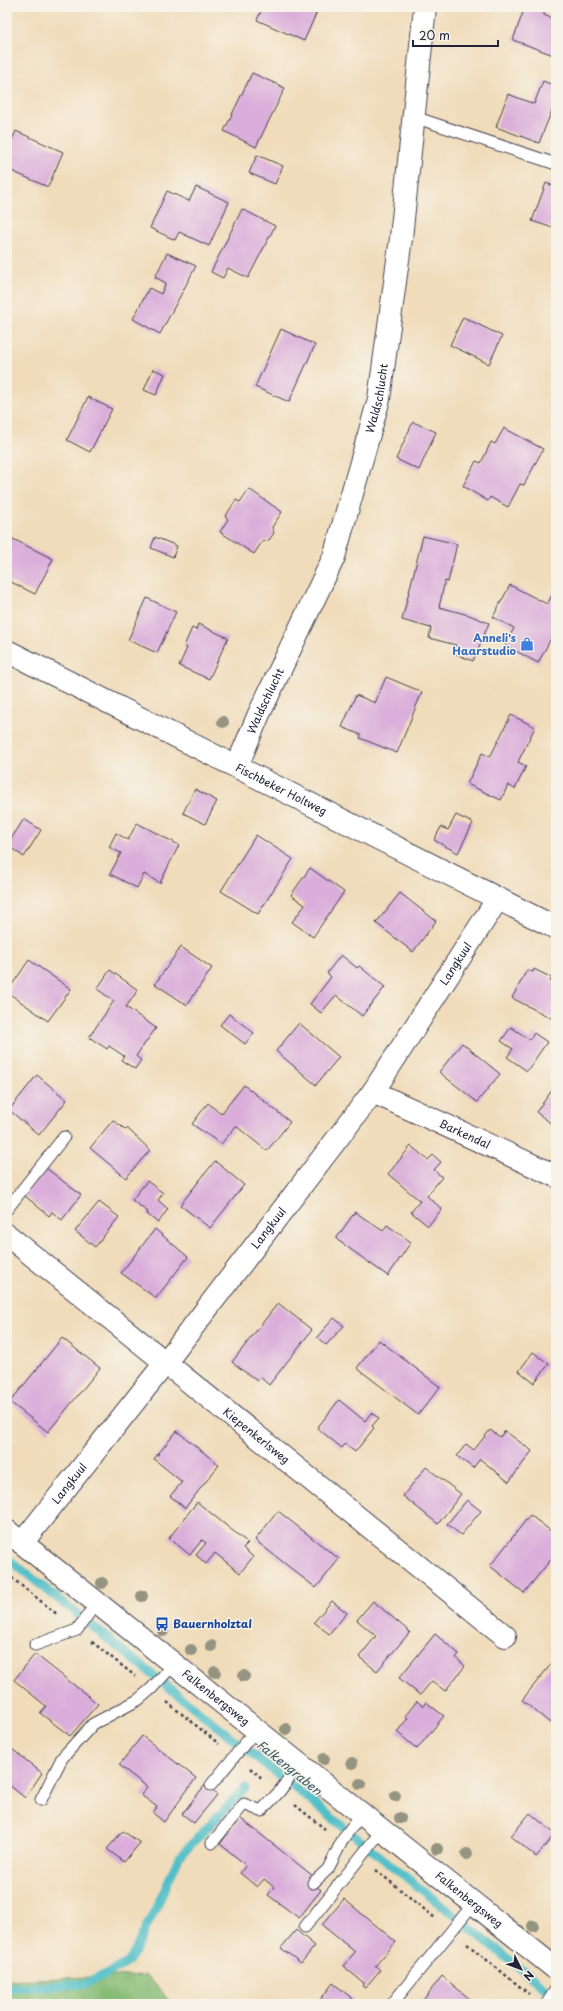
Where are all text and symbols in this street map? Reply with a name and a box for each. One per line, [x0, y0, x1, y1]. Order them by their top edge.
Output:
scale bar [413, 22, 498, 48]
text: 20 m [419, 26, 450, 44]
street label: Waldschlucht [361, 362, 392, 435]
place label: Anneli's Haarstudio [452, 629, 517, 659]
shop icon: Anneli's Haarstudio [519, 636, 535, 652]
street label: Waldschlucht [243, 665, 288, 736]
street label: Fischbeker Holtweg [233, 759, 330, 819]
street label: Langkuul [435, 939, 476, 989]
street label: Barkendal [437, 1115, 493, 1153]
street label: Langkuul [247, 1203, 290, 1252]
street label: Kiepenkerlsweg [219, 1403, 294, 1468]
street label: Langkuul [47, 1459, 91, 1507]
place label: Bauernholztal [173, 1615, 252, 1632]
bus stop icon: Bauernholztal [154, 1616, 170, 1632]
street label: Falkenbergsweg [178, 1665, 254, 1729]
water label: Falkengraben [253, 1735, 326, 1799]
street label: Falkenbergsweg [432, 1867, 507, 1932]
north arrow [501, 1949, 541, 1989]
text: N [519, 1967, 538, 1985]

